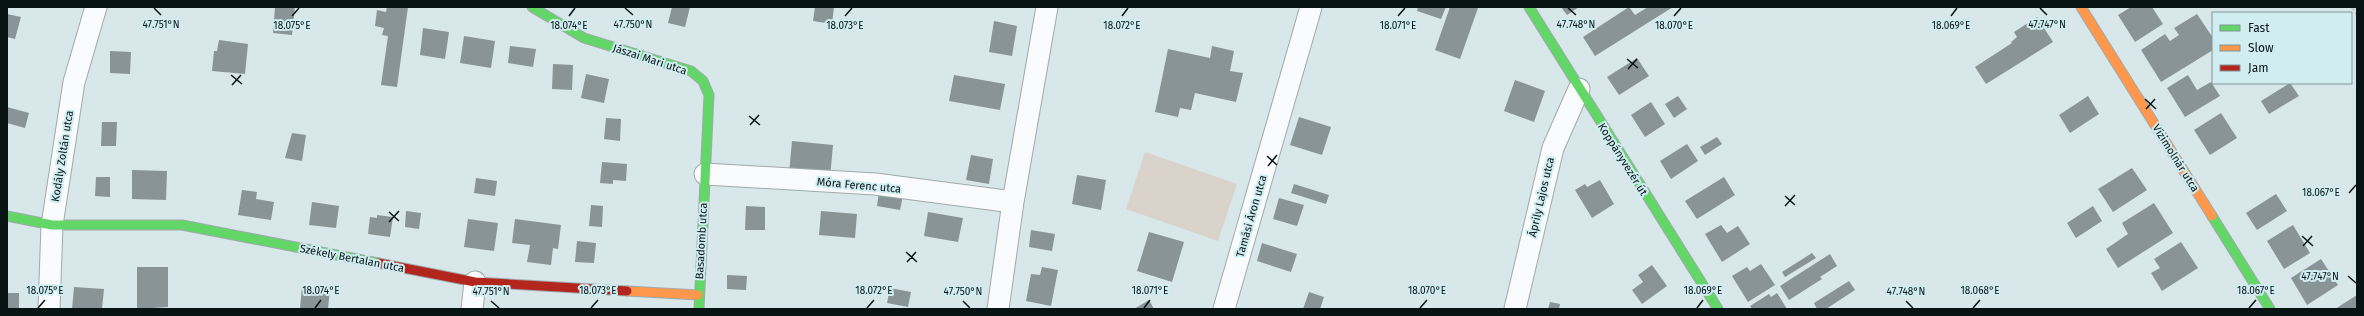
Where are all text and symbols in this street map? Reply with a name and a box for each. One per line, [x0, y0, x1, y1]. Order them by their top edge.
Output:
legend [2212, 12, 2352, 84]
text: 47.751°N [142, 19, 180, 31]
text: 47.750°N [614, 19, 652, 31]
text: 47.748°N [1557, 19, 1595, 31]
text: 47.747°N [2028, 19, 2066, 31]
text: 18.075°E [273, 20, 311, 32]
text: 18.074°E [550, 20, 588, 32]
text: 18.073°E [826, 20, 864, 32]
text: 18.072°E [1103, 20, 1141, 32]
text: 18.071°E [1380, 20, 1416, 32]
text: 18.070°E [1655, 20, 1693, 32]
text: 18.069°E [1932, 20, 1970, 32]
text: Fast [2248, 21, 2270, 35]
street label: Jászai Mari utca [611, 41, 689, 78]
text: Slow [2248, 41, 2274, 55]
text: Jam [2248, 61, 2268, 75]
street label: Kodály Zoltán utca [49, 109, 76, 203]
street label: Koppányvezér út [1595, 121, 1650, 198]
street label: Vízimolnár utca [2150, 122, 2202, 194]
street label: Áprily Lajos utca [1525, 156, 1557, 238]
street label: Tamási Áron utca [1233, 173, 1269, 259]
street label: Móra Ferenc utca [816, 175, 902, 196]
text: 18.067°E [2302, 187, 2340, 199]
street label: Basadomb utca [693, 202, 710, 280]
street label: Székely Bertalan utca [299, 242, 405, 275]
text: 47.747°N [2301, 271, 2339, 283]
text: 18.075°E [26, 285, 64, 297]
text: 18.074°E [302, 285, 340, 297]
text: 18.073°E [579, 285, 617, 297]
text: 18.072°E [855, 285, 893, 297]
text: 18.071°E [1132, 285, 1168, 297]
text: 18.070°E [1408, 285, 1446, 297]
text: 18.069°E [1684, 285, 1722, 297]
text: 18.068°E [1960, 285, 2000, 297]
text: 18.067°E [2237, 285, 2275, 297]
text: 47.751°N [472, 286, 510, 298]
text: 47.750°N [944, 286, 982, 298]
text: 47.748°N [1887, 286, 1925, 298]

